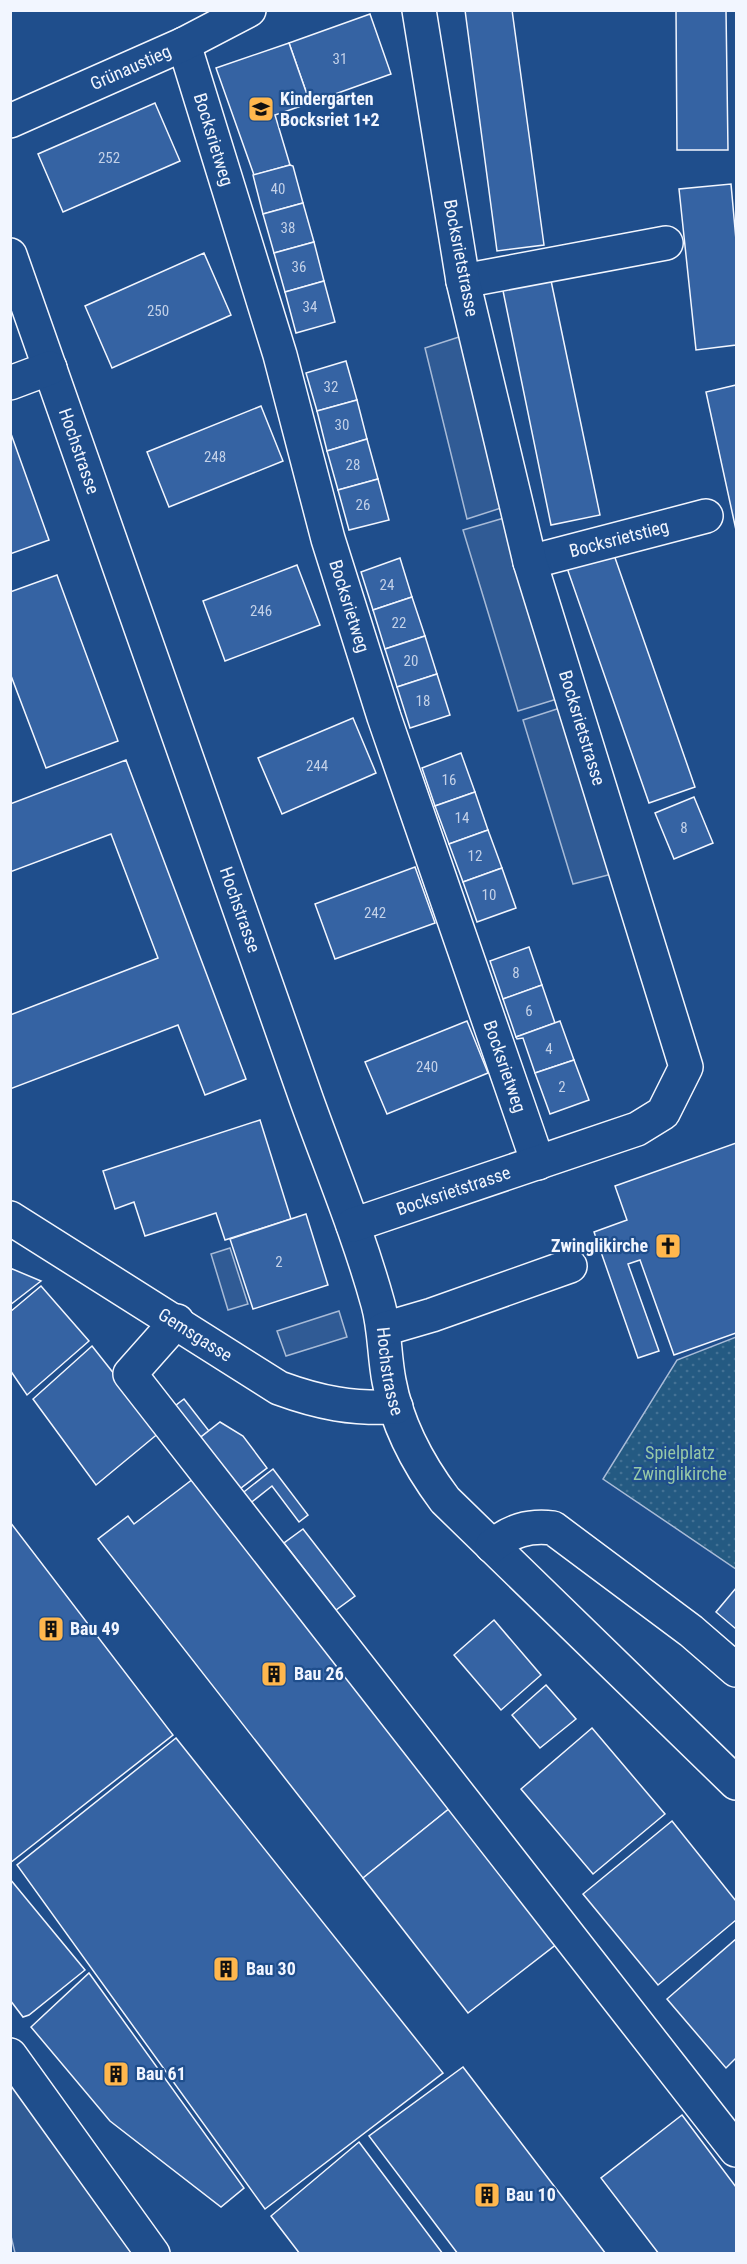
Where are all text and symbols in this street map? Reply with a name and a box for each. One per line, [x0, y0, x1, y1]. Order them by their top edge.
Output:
street label: Grünaustieg [87, 40, 174, 94]
house number: 31 [333, 50, 347, 68]
place label: Kindergarten Bocksriet 1+2 [280, 88, 380, 130]
street label: Bocksrietweg [190, 90, 238, 188]
school or university icon: Kindergarten Bocksriet 1+2 [246, 94, 276, 124]
house number: 252 [98, 149, 120, 167]
house number: 40 [271, 180, 285, 198]
street label: Bocksrietstrasse [440, 197, 483, 318]
house number: 38 [281, 219, 295, 237]
house number: 36 [292, 258, 306, 276]
house number: 34 [303, 298, 317, 316]
house number: 250 [147, 302, 169, 320]
house number: 32 [324, 378, 338, 396]
street label: Hochstrasse [55, 405, 104, 497]
house number: 30 [335, 416, 349, 434]
house number: 248 [204, 448, 226, 466]
house number: 28 [346, 456, 360, 474]
house number: 26 [356, 496, 370, 514]
street label: Bocksrietstieg [567, 515, 671, 561]
street label: Bocksrietweg [325, 557, 374, 655]
house number: 24 [380, 576, 394, 594]
house number: 246 [250, 602, 272, 620]
house number: 22 [392, 614, 406, 632]
house number: 20 [404, 652, 418, 670]
street label: Bocksrietstrasse [555, 668, 610, 788]
house number: 18 [416, 692, 430, 710]
house number: 244 [306, 757, 328, 775]
house number: 16 [442, 771, 456, 789]
house number: 14 [455, 809, 469, 827]
house number: 8 [680, 819, 688, 837]
house number: 12 [468, 847, 482, 865]
street label: Hochstrasse [216, 864, 265, 955]
house number: 10 [482, 886, 496, 904]
house number: 242 [364, 904, 386, 922]
house number: 8 [512, 964, 520, 982]
house number: 6 [525, 1002, 533, 1020]
street label: Bocksrietweg [480, 1018, 531, 1115]
house number: 4 [545, 1040, 553, 1058]
house number: 240 [416, 1058, 438, 1076]
house number: 2 [558, 1078, 566, 1096]
street label: Bocksrietstrasse [393, 1162, 513, 1220]
church icon: Zwinglikirche [653, 1231, 683, 1261]
place label: Zwinglikirche [551, 1235, 648, 1256]
house number: 2 [275, 1253, 283, 1271]
street label: Gemsgasse [155, 1303, 236, 1366]
street label: Hochstrasse [373, 1326, 408, 1418]
park label: Spielplatz Zwinglikirche [633, 1442, 727, 1484]
building icon: Bau 49 [36, 1614, 66, 1644]
place label: Bau 49 [70, 1618, 120, 1639]
building icon: Bau 26 [259, 1659, 289, 1689]
place label: Bau 26 [294, 1663, 344, 1684]
building icon: Bau 30 [211, 1954, 241, 1984]
place label: Bau 30 [246, 1958, 296, 1979]
building icon: Bau 61 [101, 2059, 131, 2089]
place label: Bau 61 [136, 2063, 186, 2084]
building icon: Bau 10 [472, 2180, 502, 2210]
place label: Bau 10 [506, 2184, 556, 2205]

